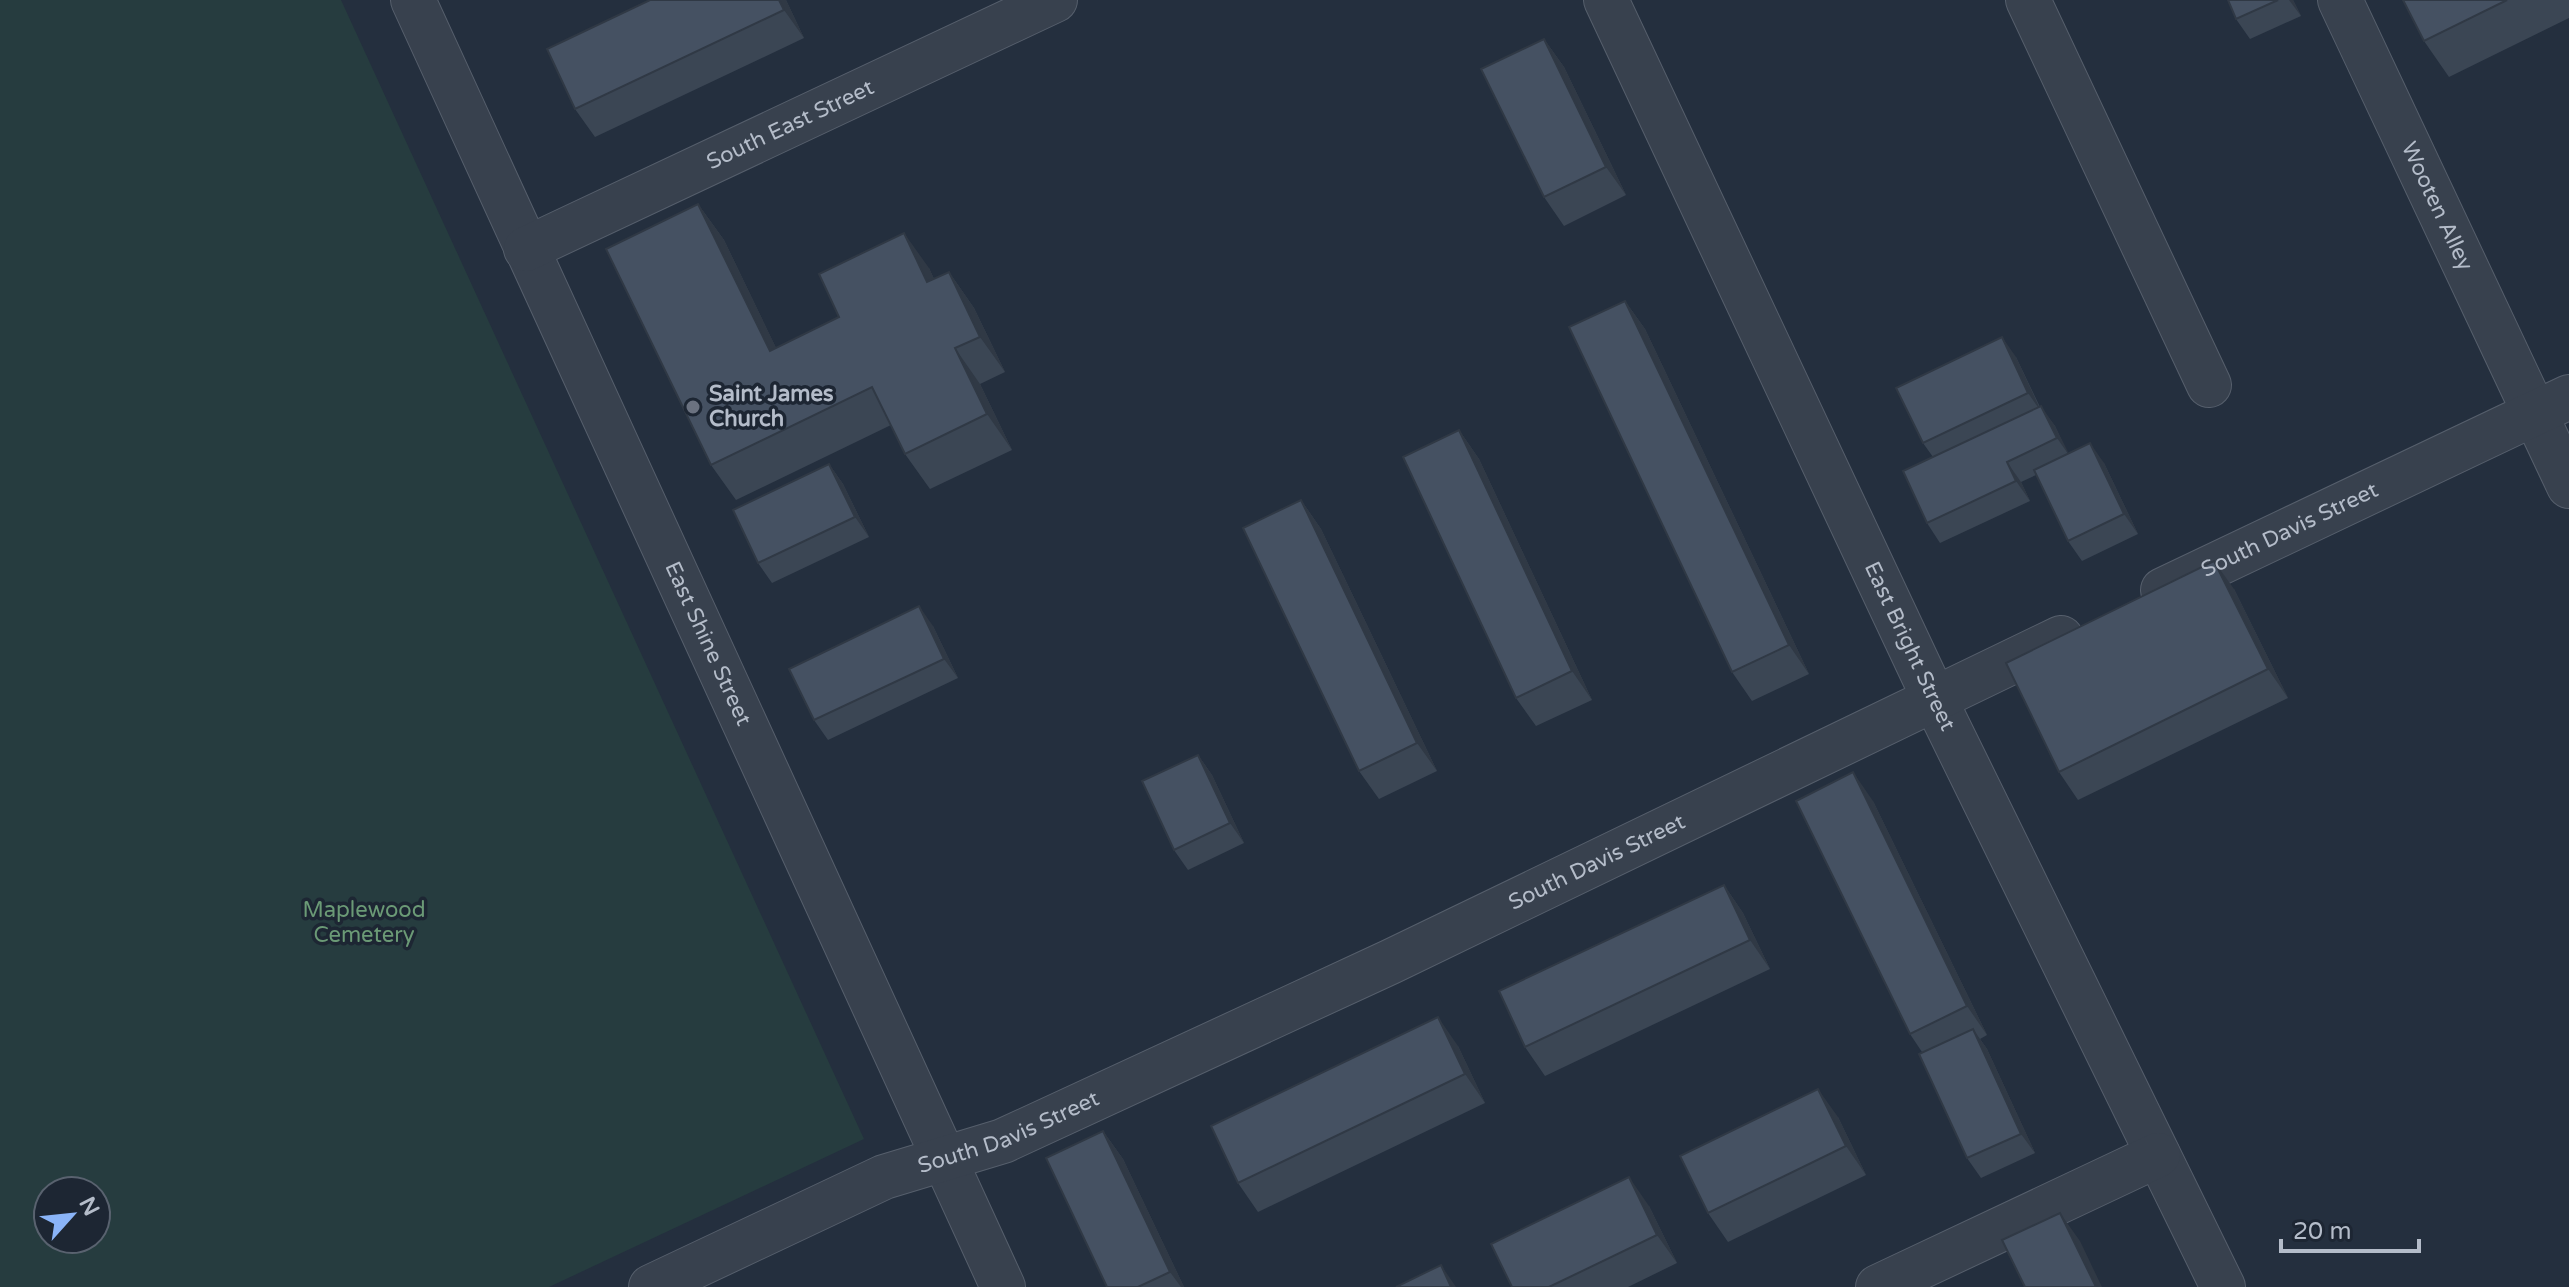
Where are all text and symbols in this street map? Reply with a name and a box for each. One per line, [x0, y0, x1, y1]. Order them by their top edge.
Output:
street label: South East Street [702, 74, 878, 175]
street label: Wooten Alley [2396, 138, 2479, 275]
place label: Saint James Church [709, 381, 834, 432]
marker: Saint James Church [684, 398, 702, 416]
street label: South Davis Street [2197, 477, 2382, 583]
street label: East Shine Street [659, 557, 757, 730]
street label: East Bright Street [1859, 557, 1961, 735]
street label: South Davis Street [1504, 809, 1689, 916]
park label: Maplewood Cemetery [302, 897, 426, 948]
street label: South Davis Street [915, 1085, 1103, 1179]
north arrow [32, 1175, 112, 1255]
text: N [73, 1193, 105, 1220]
scale bar [2281, 1203, 2419, 1253]
text: 20 m [2293, 1217, 2351, 1246]

